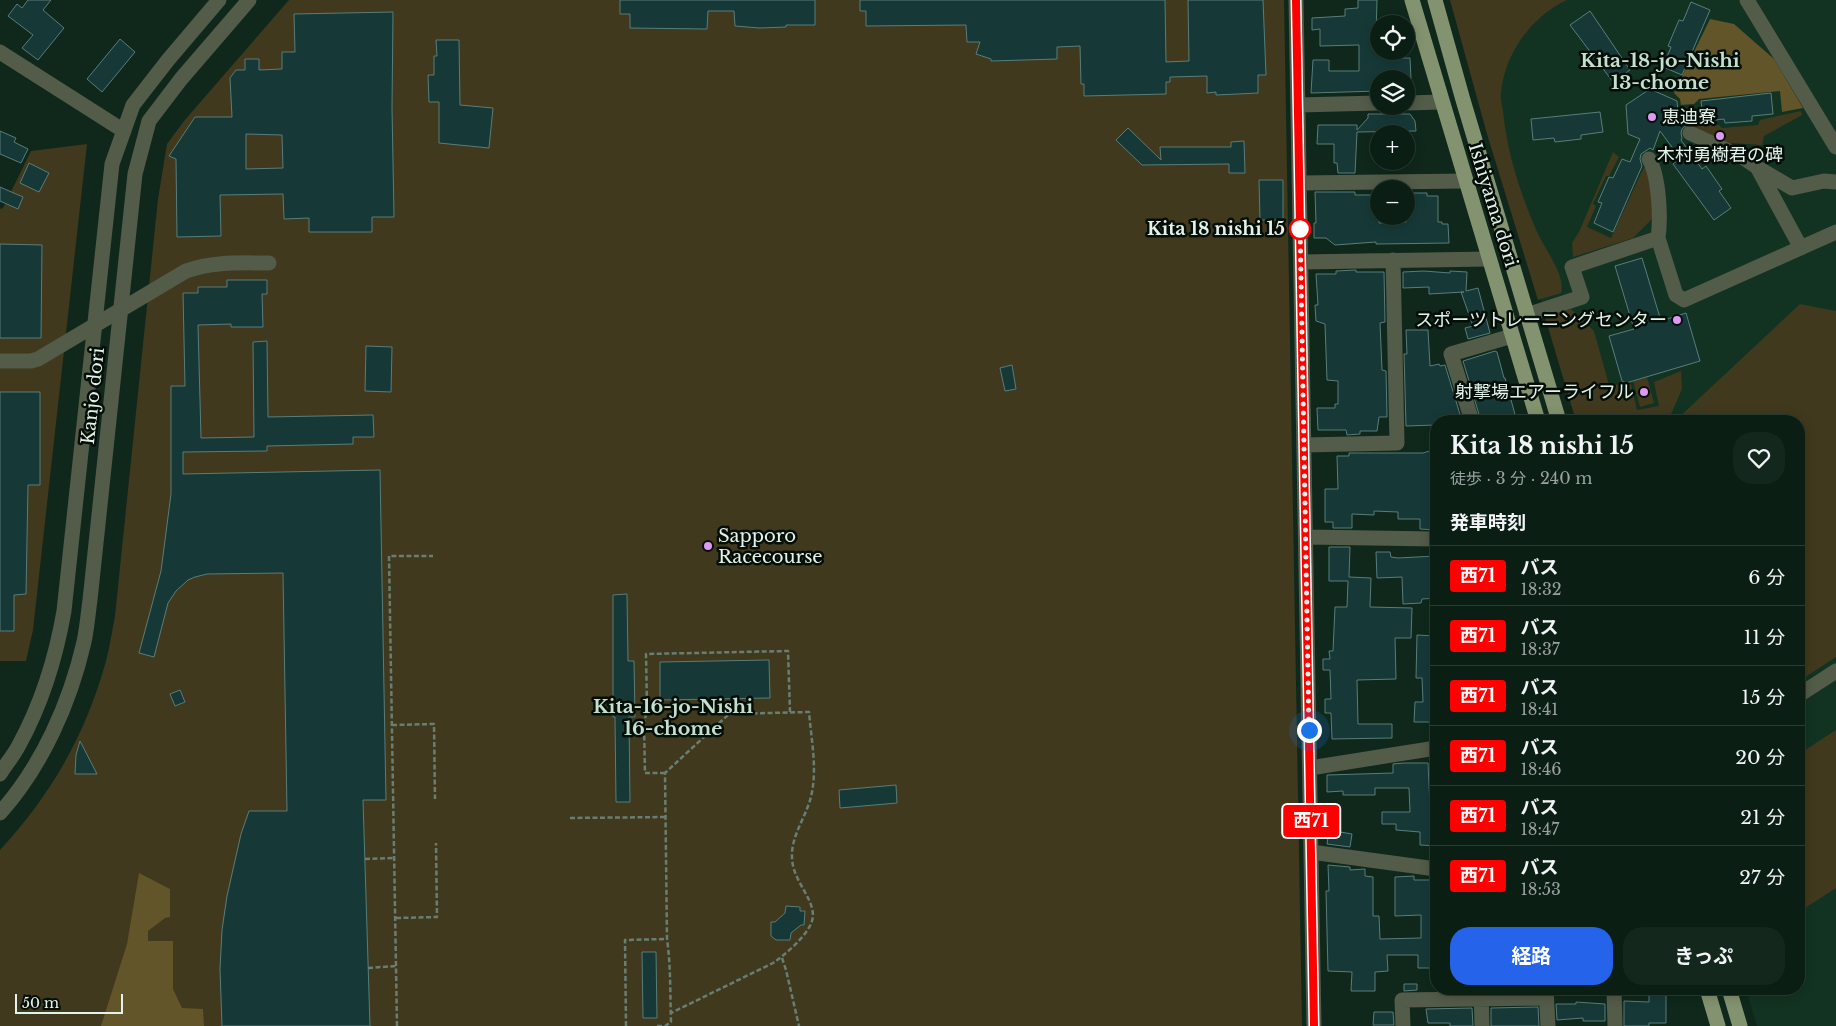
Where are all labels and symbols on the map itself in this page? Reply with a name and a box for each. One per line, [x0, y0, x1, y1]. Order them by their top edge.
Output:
district label: Kita-18-jo-Nishi 13-chome [1580, 49, 1740, 94]
place label: 恵迪寮 [1662, 106, 1716, 128]
marker: 恵迪寮 [1646, 111, 1658, 123]
marker: 木村勇樹君の碑 [1714, 130, 1726, 142]
street label: Ishiyama dori [1464, 140, 1522, 270]
place label: 木村勇樹君の碑 [1657, 144, 1783, 166]
place label: Kita 18 nishi 15 [1147, 218, 1285, 240]
marker: Kita 18 nishi 15 [1289, 218, 1311, 240]
place label: スポーツトレーニングセンター [1415, 309, 1667, 331]
marker: スポーツトレーニングセンター [1671, 314, 1683, 326]
street label: Kanjo dori [77, 346, 109, 446]
place label: 射撃場エアーライフル [1455, 381, 1634, 403]
marker: 射撃場エアーライフル [1638, 386, 1650, 398]
place label: Sapporo Racecourse [718, 525, 823, 568]
marker: Sapporo Racecourse [702, 540, 714, 552]
district label: Kita-16-jo-Nishi 16-chome [593, 695, 753, 740]
your location [1297, 718, 1322, 743]
line badge: 西71 [1282, 805, 1340, 837]
scale bar [15, 991, 122, 1014]

